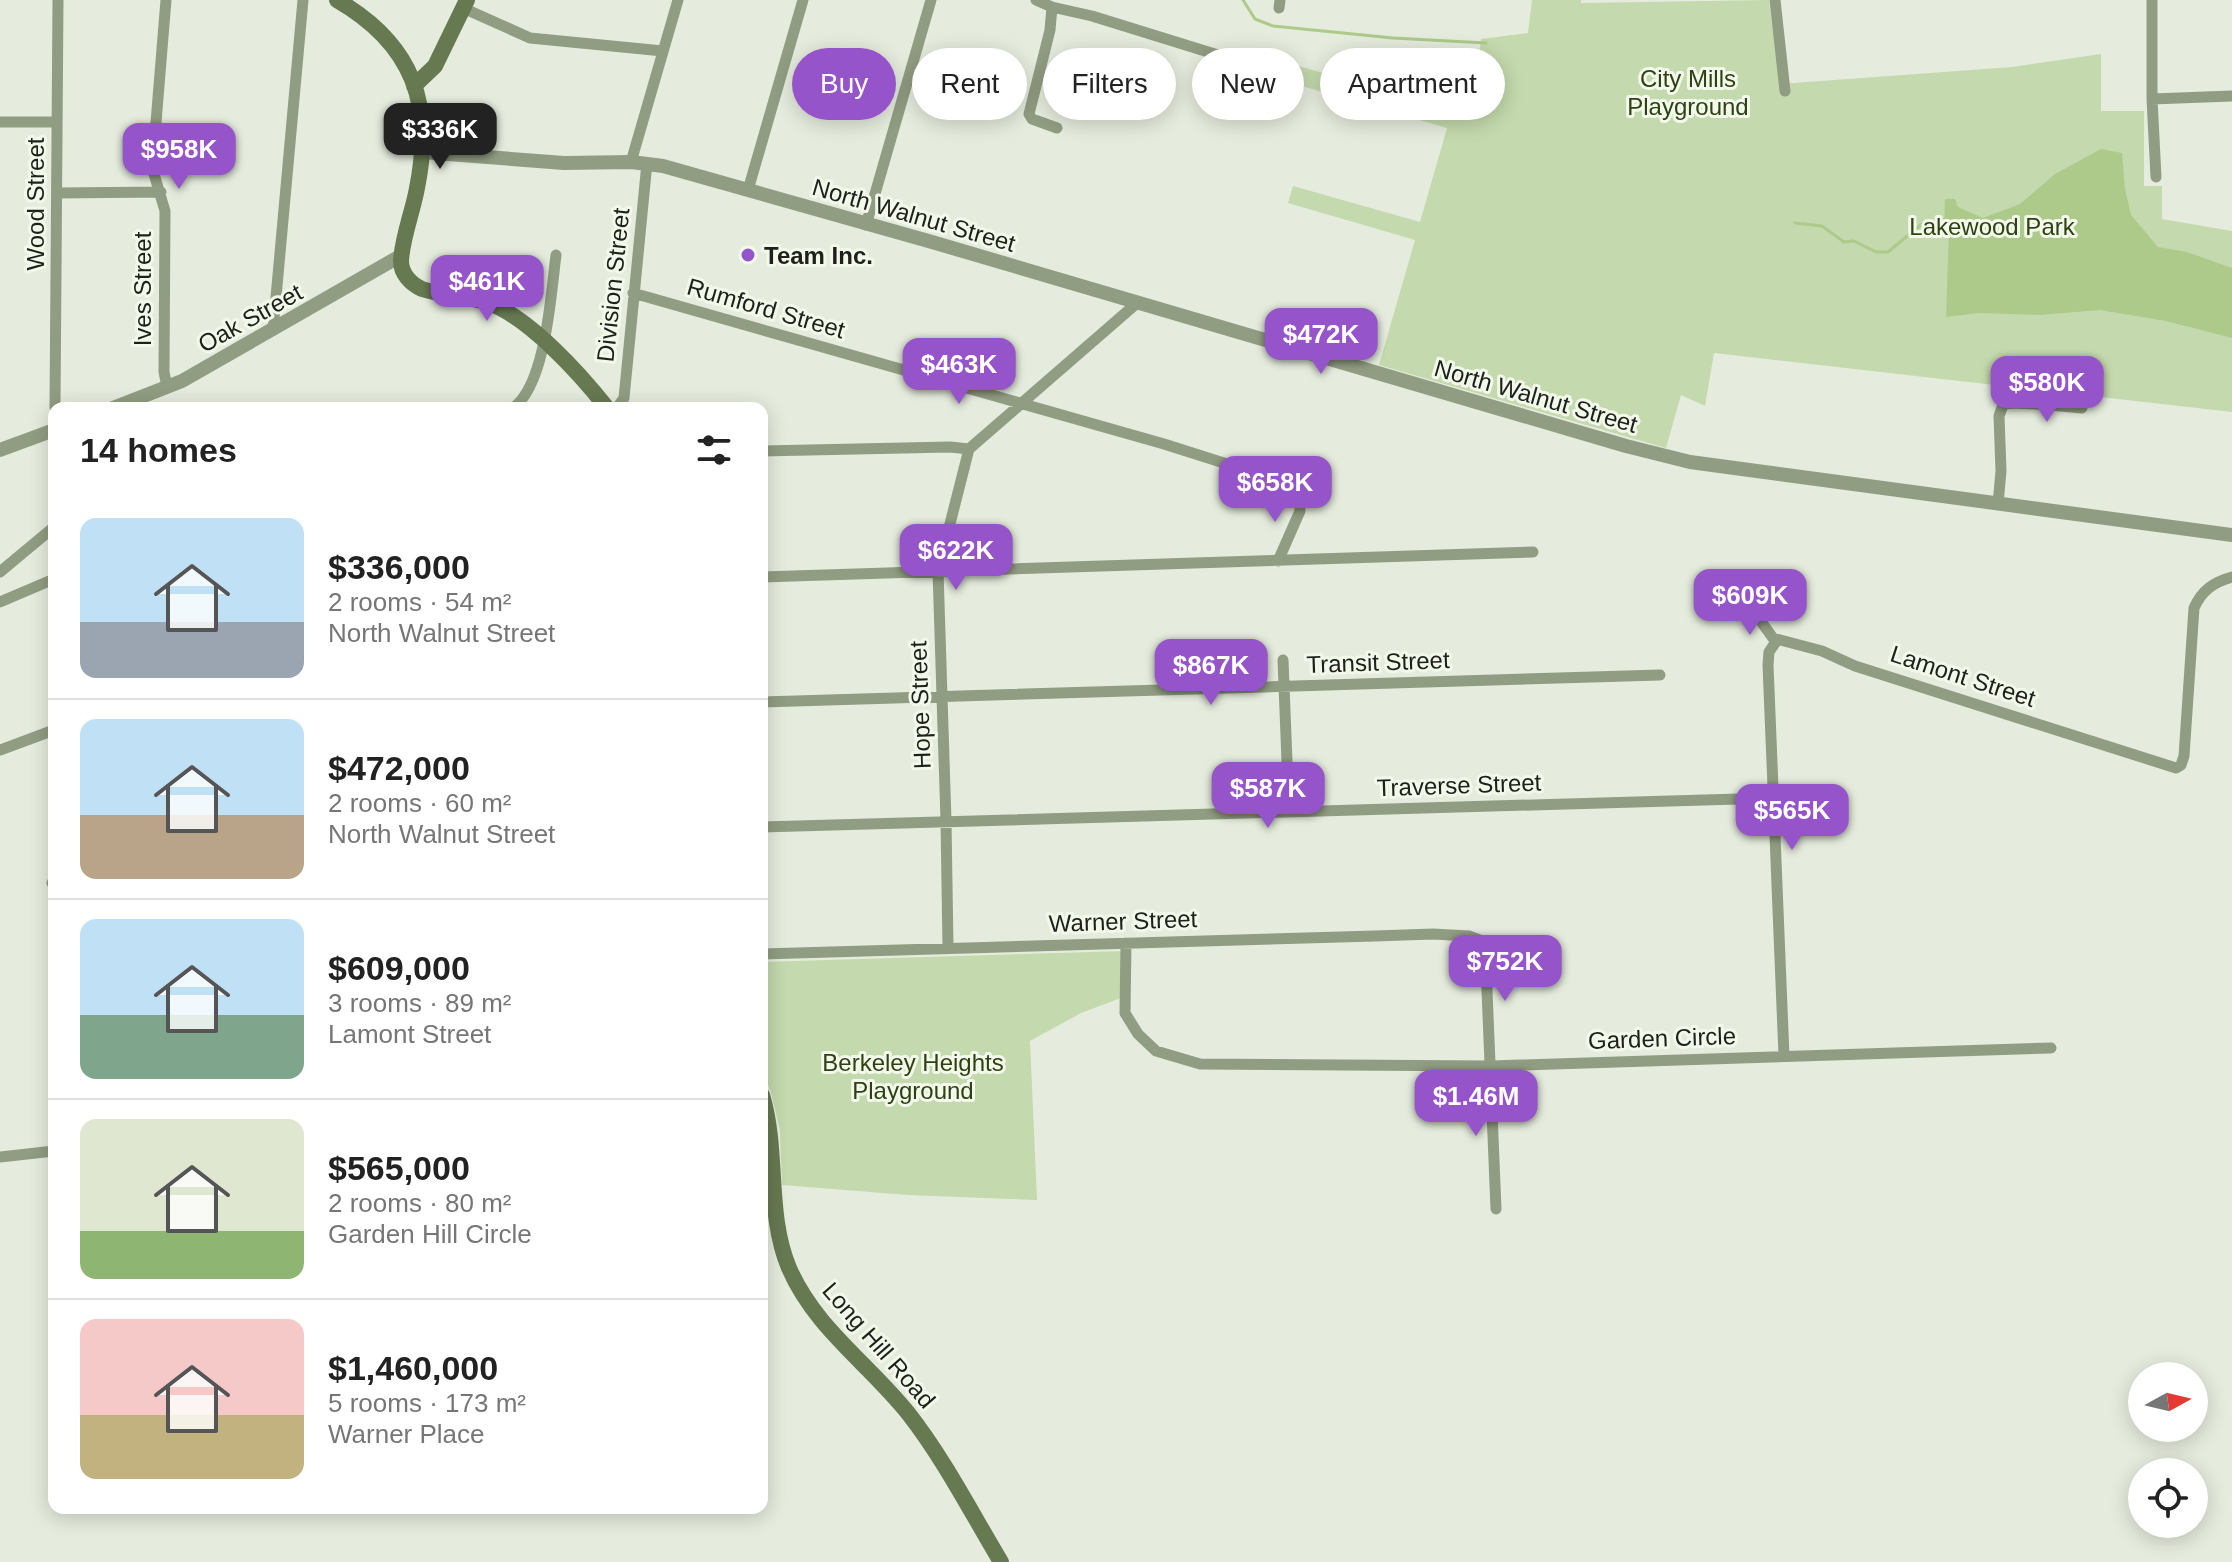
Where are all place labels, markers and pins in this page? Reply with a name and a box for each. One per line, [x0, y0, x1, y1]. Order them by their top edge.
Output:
pin: $336K [384, 103, 496, 171]
pin: $958K [123, 123, 235, 191]
place label: Team Inc. [764, 242, 873, 269]
marker: Team Inc. [739, 246, 757, 264]
pin: $461K [431, 255, 543, 323]
pin: $472K [1265, 308, 1377, 376]
pin: $463K [903, 338, 1015, 406]
pin: $580K [1991, 356, 2103, 424]
pin: $658K [1219, 456, 1331, 524]
pin: $622K [900, 524, 1012, 592]
pin: $609K [1694, 569, 1806, 637]
pin: $867K [1155, 639, 1267, 707]
pin: $587K [1212, 762, 1324, 830]
pin: $565K [1736, 784, 1848, 852]
pin: $752K [1449, 935, 1561, 1003]
pin: $1.46M [1411, 1070, 1541, 1138]

